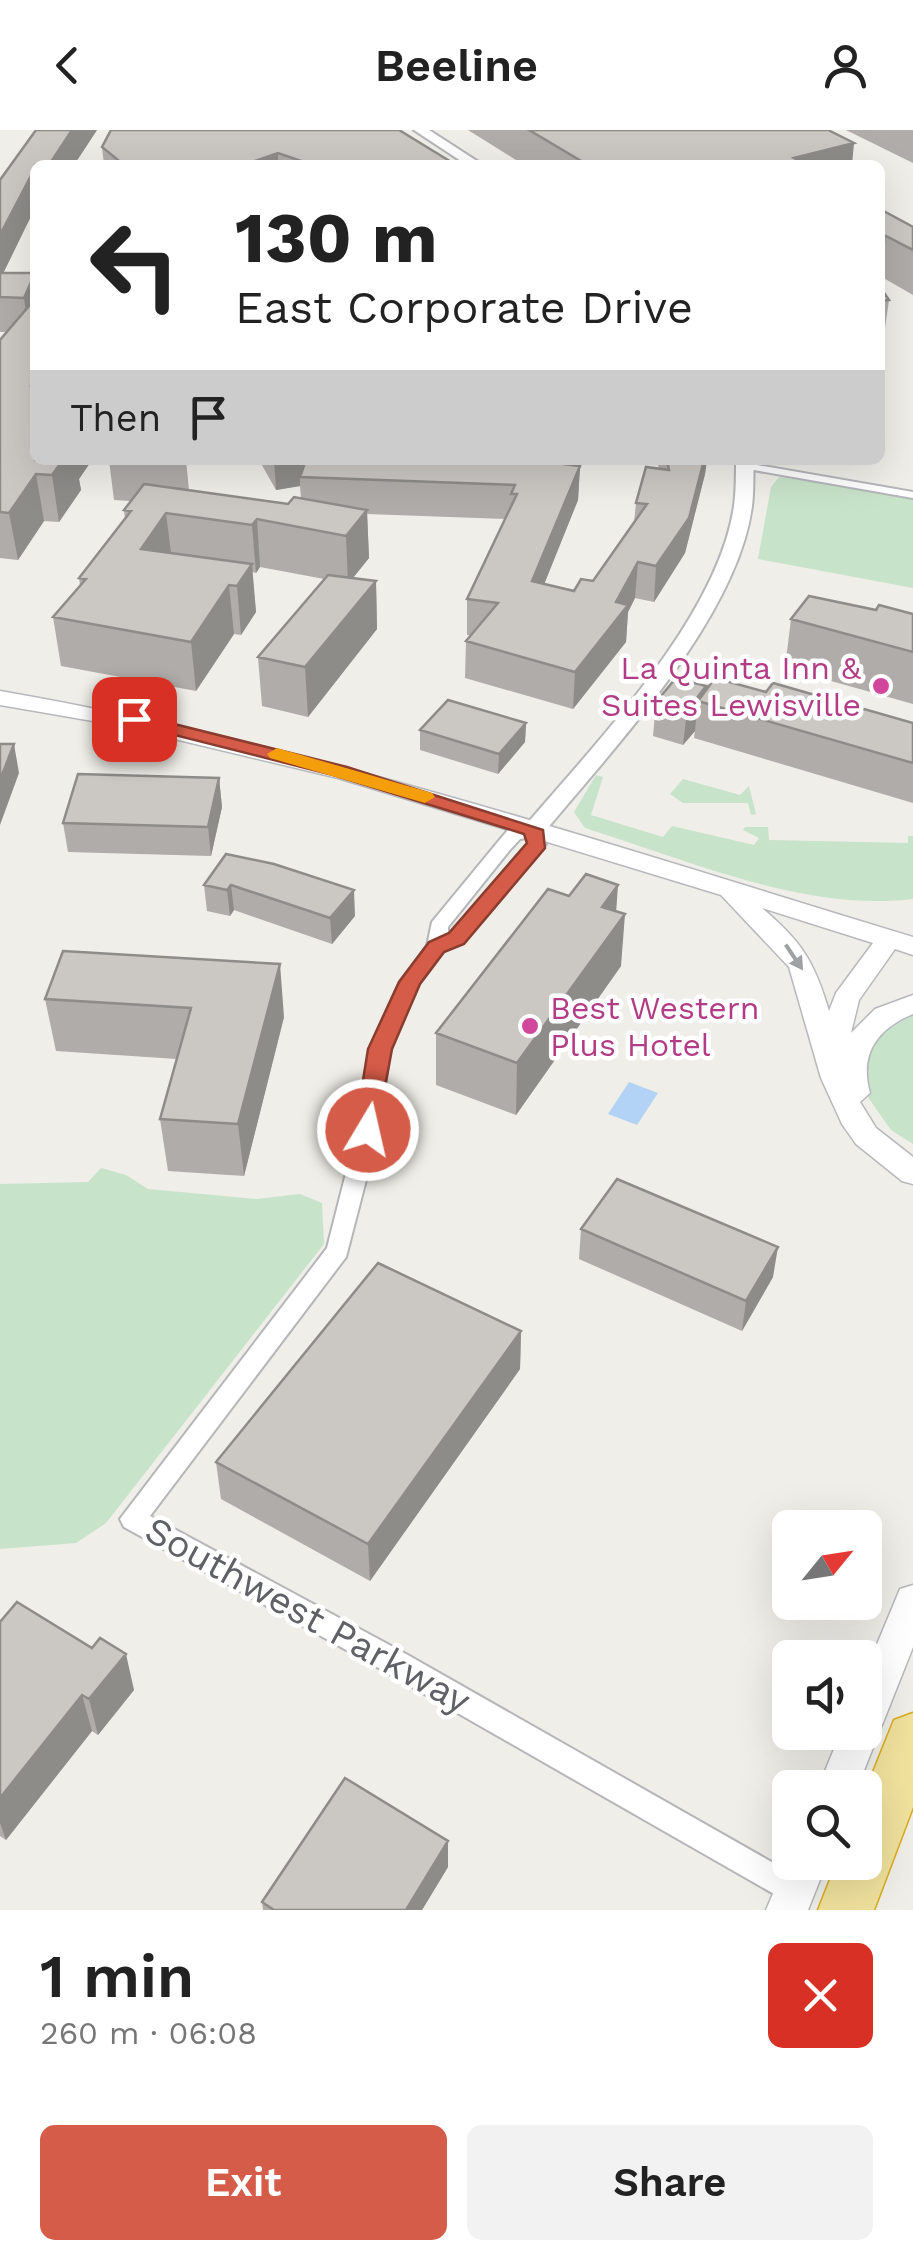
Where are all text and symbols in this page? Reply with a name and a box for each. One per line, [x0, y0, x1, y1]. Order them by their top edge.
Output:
icon: back [40, 38, 95, 93]
icon: person [818, 38, 873, 93]
text: Beeline [375, 39, 538, 92]
text: 130 m [235, 197, 438, 279]
icon: left [70, 200, 200, 330]
text: East Corporate Drive [235, 281, 693, 334]
icon: arrive [181, 390, 236, 445]
text: Then [70, 396, 161, 440]
place label: La Quinta Inn & Suites Lewisville [601, 649, 862, 724]
marker: La Quinta Inn & Suites Lewisville [870, 675, 892, 697]
pin [92, 677, 177, 762]
icon: arrive [107, 692, 162, 747]
one-way arrow [784, 943, 803, 970]
place label: Best Western Plus Hotel [550, 989, 760, 1064]
marker: Best Western Plus Hotel [519, 1015, 541, 1037]
position arrow [316, 1078, 420, 1182]
street label: Southwest Parkway [138, 1507, 479, 1723]
north arrow [772, 1510, 882, 1620]
map controls [772, 1510, 882, 1880]
button: sound [772, 1640, 882, 1750]
button: search [772, 1770, 882, 1880]
text: 1 min [40, 1941, 194, 2012]
button: close [768, 1943, 873, 2048]
text: 260 m · 06:08 [40, 2014, 257, 2052]
button: Exit [40, 2125, 447, 2240]
button: Share [467, 2125, 873, 2240]

